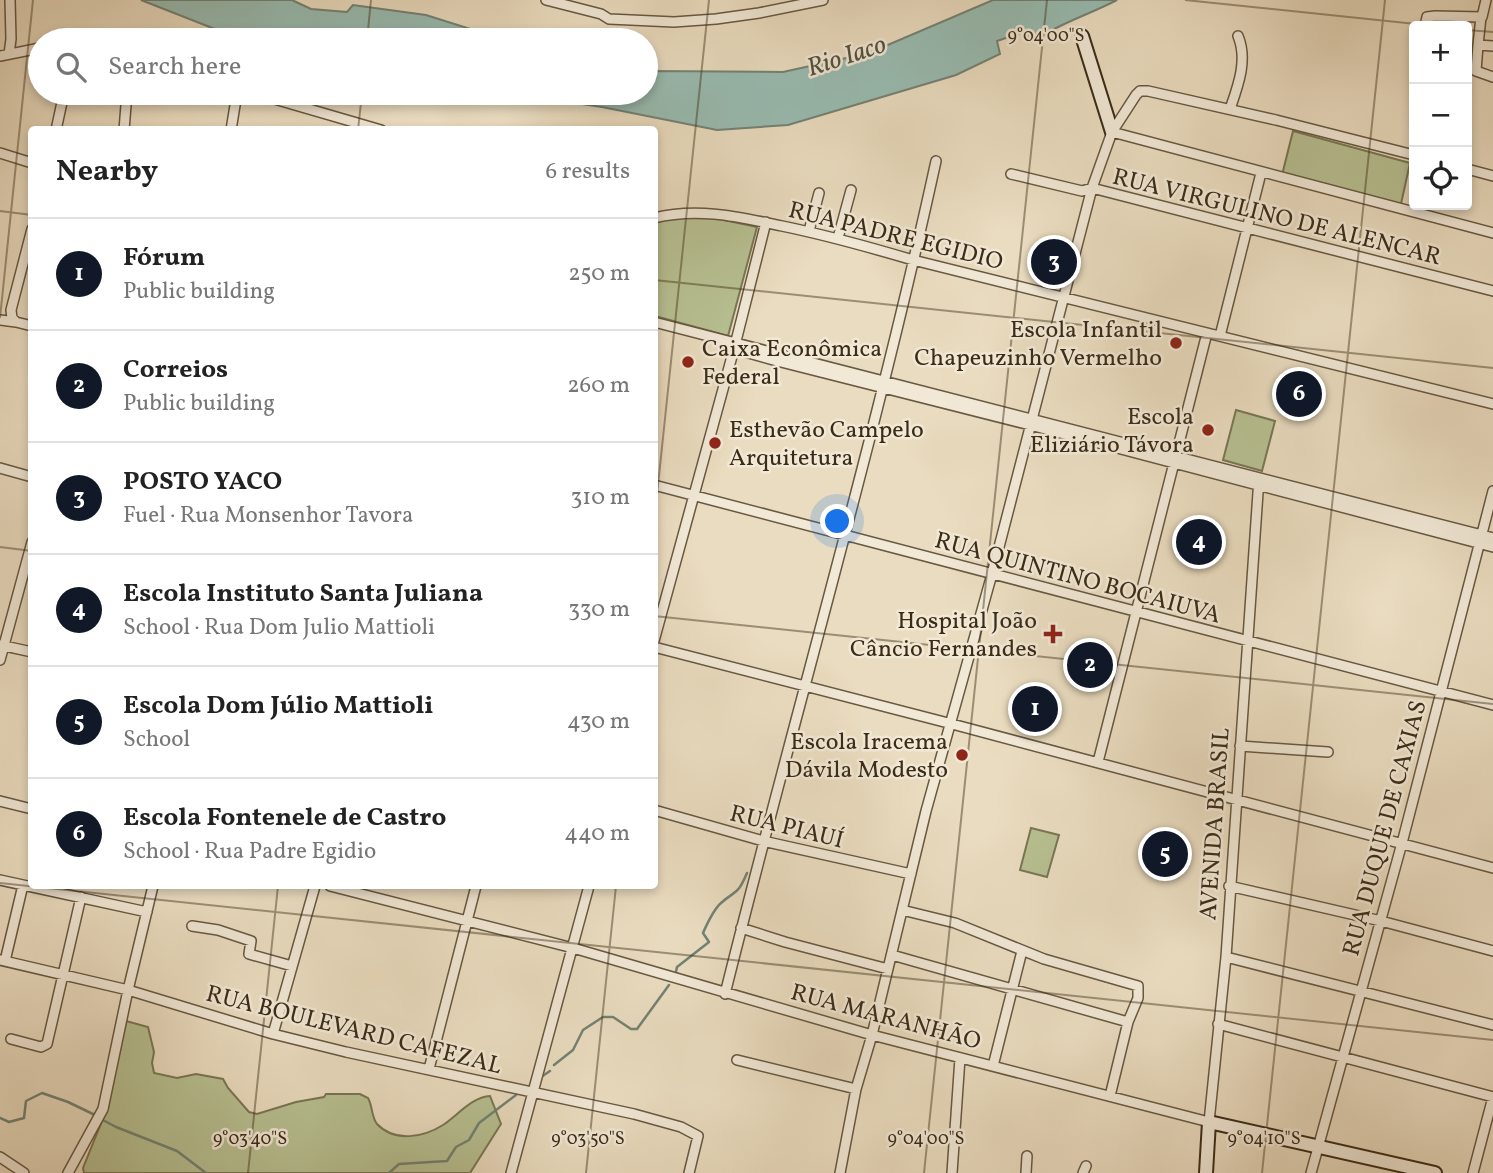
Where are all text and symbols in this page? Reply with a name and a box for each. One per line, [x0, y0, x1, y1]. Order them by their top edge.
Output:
map controls [1409, 21, 1472, 210]
button: + [1409, 21, 1472, 84]
text: 9°04'00"S [1007, 24, 1085, 49]
water label: Rio Iaco [802, 27, 891, 87]
search box [28, 28, 658, 105]
icon: search [52, 48, 90, 86]
text: Search here [108, 49, 241, 85]
button: − [1409, 84, 1472, 147]
button: locate [1409, 147, 1472, 210]
text: Nearby [56, 151, 158, 193]
text: 6 results [546, 156, 630, 188]
street label: RUA VIRGULINO DE ALENCAR [1109, 161, 1444, 275]
street label: RUA PADRE EGIDIO [785, 194, 1006, 280]
pin: 3 [1031, 236, 1077, 288]
text: Fórum [123, 240, 205, 276]
text: 1 [74, 258, 84, 290]
text: 250 m [568, 258, 630, 290]
text: Public building [123, 276, 275, 308]
place label: Escola Infantil Chapeuzinho Vermelho [914, 314, 1162, 376]
place label: Caixa Econômica Federal [702, 333, 882, 395]
marker: Escola Infantil Chapeuzinho Vermelho [1168, 335, 1184, 351]
text: Correios [123, 352, 228, 388]
marker: Caixa Econômica Federal [680, 354, 696, 370]
pin: 6 [1276, 368, 1322, 420]
text: 2 [73, 370, 85, 402]
text: 260 m [567, 370, 630, 402]
text: Public building [123, 388, 275, 420]
place label: Escola Eliziário Távora [1030, 401, 1194, 463]
place label: Esthevão Campelo Arquitetura [729, 414, 924, 476]
marker: Escola Eliziário Távora [1200, 422, 1216, 438]
marker: Esthevão Campelo Arquitetura [707, 435, 723, 451]
text: POSTO YACO [123, 464, 282, 500]
text: 3 [73, 482, 85, 514]
text: 310 m [570, 482, 630, 514]
text: Fuel · Rua Monsenhor Tavora [123, 500, 413, 532]
your location [820, 504, 854, 538]
pin: 4 [1176, 516, 1222, 568]
street label: RUA QUINTINO BOCAIUVA [931, 524, 1224, 634]
text: Escola Instituto Santa Juliana [123, 576, 483, 612]
text: 4 [72, 594, 86, 626]
text: 330 m [568, 594, 630, 626]
place label: Hospital João Câncio Fernandes [850, 605, 1037, 667]
text: School · Rua Dom Julio Mattioli [123, 612, 435, 644]
marker: Hospital João Câncio Fernandes [1043, 624, 1063, 644]
pin: 2 [1067, 639, 1113, 691]
pin: 1 [1012, 683, 1058, 735]
text: Escola Dom Júlio Mattioli [123, 688, 433, 724]
street label: RUA DUQUE DE CAXIAS [1335, 697, 1436, 960]
text: 5 [73, 706, 85, 738]
text: 430 m [567, 706, 630, 738]
text: School [123, 724, 190, 756]
place label: Escola Iracema Dávila Modesto [785, 726, 948, 788]
street label: AVENIDA BRASIL [1192, 727, 1240, 921]
marker: Escola Iracema Dávila Modesto [954, 747, 970, 763]
street label: RUA PIAUÍ [726, 797, 847, 859]
text: Escola Fontenele de Castro [123, 800, 446, 836]
text: 6 [73, 818, 85, 850]
text: 440 m [564, 818, 630, 850]
pin: 5 [1142, 828, 1188, 880]
text: School · Rua Padre Egidio [123, 836, 376, 868]
street label: RUA MARANHÃO [787, 976, 984, 1060]
street label: RUA BOULEVARD CAFEZAL [202, 978, 505, 1084]
text: 9°03'40"S [213, 1127, 287, 1152]
text: 9°03'50"S [551, 1127, 625, 1152]
text: 9°04'00"S [887, 1127, 965, 1152]
text: 9°04'10"S [1227, 1127, 1301, 1152]

